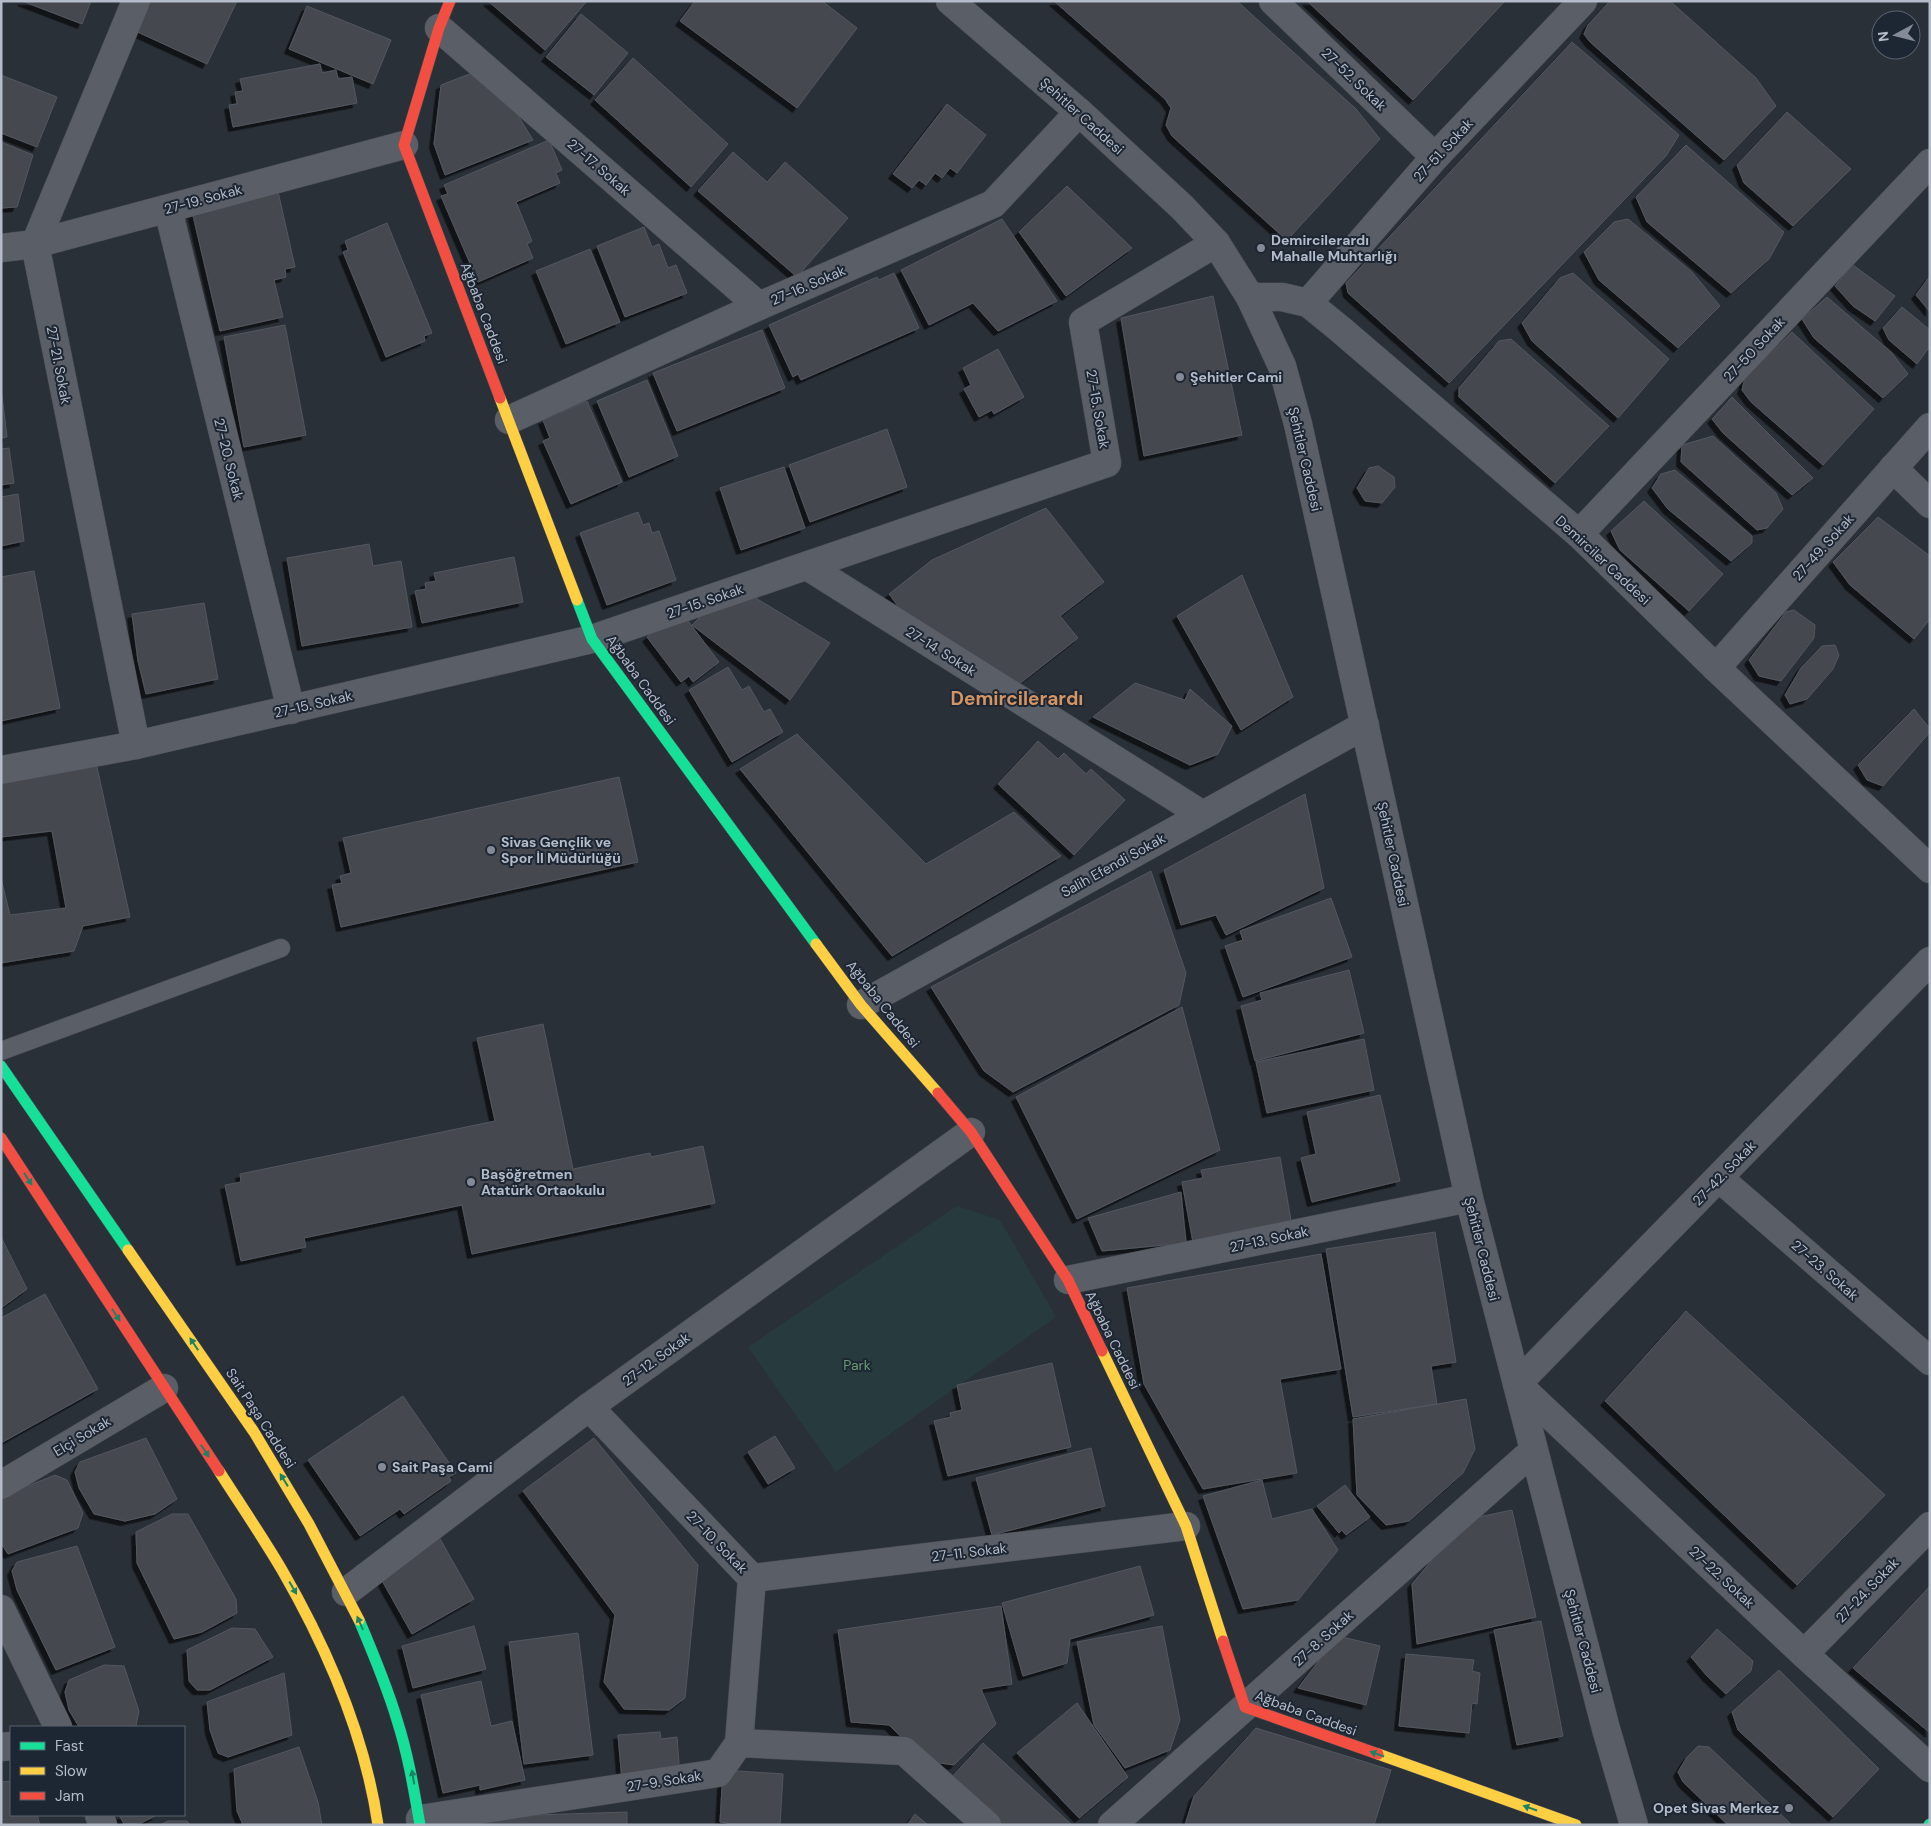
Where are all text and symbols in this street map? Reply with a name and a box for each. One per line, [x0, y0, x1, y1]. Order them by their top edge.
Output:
north arrow [1871, 10, 1921, 60]
text: N [1874, 30, 1893, 43]
street label: 27-52. Sokak [1318, 44, 1390, 114]
street label: Şehitler Caddesi [1036, 74, 1128, 158]
street label: 27-51. Sokak [1409, 115, 1477, 185]
street label: 27-17. Sokak [564, 135, 634, 199]
street label: 27-19. Sokak [162, 180, 244, 218]
place label: Demircilerardı Mahalle Muhtarlığı [1271, 231, 1397, 265]
marker: Demircilerardı Mahalle Muhtarlığı [1255, 242, 1267, 254]
street label: Ağbaba Caddesi [456, 260, 512, 366]
street label: 27-16. Sokak [768, 261, 848, 309]
street label: 27-50 Sokak [1719, 313, 1789, 385]
street label: 27-21. Sokak [43, 324, 75, 406]
street label: 27-15. Sokak [1082, 368, 1114, 450]
place label: Şehitler Cami [1190, 368, 1282, 386]
marker: Şehitler Cami [1174, 371, 1186, 383]
street label: Şehitler Caddesi [1284, 405, 1326, 513]
street label: 27-20. Sokak [210, 416, 248, 502]
street label: 27-49. Sokak [1788, 510, 1858, 584]
street label: Demirciler Caddesi [1552, 511, 1654, 609]
street label: 27-15. Sokak [664, 579, 746, 623]
street label: 27-14. Sokak [902, 622, 980, 680]
street label: Ağbaba Caddesi [602, 631, 680, 729]
street label: 27-15. Sokak [272, 686, 354, 722]
district label: Demircilerardı [951, 686, 1083, 711]
street label: Şehitler Caddesi [1373, 800, 1413, 908]
street label: Salih Efendi Sokak [1058, 829, 1168, 901]
place label: Sivas Gençlik ve Spor İl Müdürlüğü [501, 833, 621, 867]
marker: Sivas Gençlik ve Spor İl Müdürlüğü [485, 844, 497, 856]
street label: Ağbaba Caddesi [842, 957, 924, 1051]
street label: 27-42. Sokak [1689, 1137, 1759, 1209]
place label: Başöğretmen Atatürk Ortaokulu [481, 1165, 605, 1199]
one-way arrow [23, 1172, 33, 1186]
marker: Başöğretmen Atatürk Ortaokulu [465, 1176, 477, 1188]
street label: Şehitler Caddesi [1460, 1195, 1504, 1303]
street label: 27-13. Sokak [1228, 1222, 1310, 1256]
street label: 27-23. Sokak [1788, 1236, 1862, 1304]
street label: Ağbaba Caddesi [1081, 1288, 1145, 1392]
one-way arrow [112, 1309, 121, 1322]
street label: 27-12. Sokak [619, 1328, 693, 1390]
one-way arrow [189, 1338, 199, 1351]
park label: Park [843, 1356, 871, 1374]
street label: Sait Paşa Caddesi [222, 1365, 300, 1471]
street label: Elçi Sokak [50, 1412, 114, 1460]
one-way arrow [200, 1445, 210, 1458]
place label: Sait Paşa Cami [392, 1458, 493, 1476]
marker: Sait Paşa Cami [376, 1461, 388, 1473]
one-way arrow [279, 1473, 288, 1487]
street label: 27-10. Sokak [683, 1507, 751, 1577]
street label: 27-11. Sokak [930, 1538, 1008, 1566]
street label: 27-22. Sokak [1685, 1542, 1759, 1612]
street label: 27-24. Sokak [1832, 1554, 1902, 1626]
one-way arrow [289, 1582, 298, 1595]
street label: Şehitler Caddesi [1561, 1587, 1605, 1695]
street label: 27-8. Sokak [1289, 1606, 1357, 1670]
one-way arrow [355, 1616, 363, 1630]
street label: Ağbaba Caddesi [1253, 1686, 1359, 1740]
legend [10, 1726, 185, 1816]
text: Fast [55, 1736, 84, 1756]
one-way arrow [1370, 1750, 1385, 1757]
text: Slow [55, 1761, 88, 1781]
street label: 27-9. Sokak [625, 1766, 703, 1796]
one-way arrow [408, 1768, 416, 1784]
text: Jam [55, 1786, 84, 1806]
place label: Opet Sivas Merkez [1653, 1799, 1779, 1817]
marker: Opet Sivas Merkez [1783, 1802, 1795, 1814]
one-way arrow [1523, 1804, 1538, 1812]

